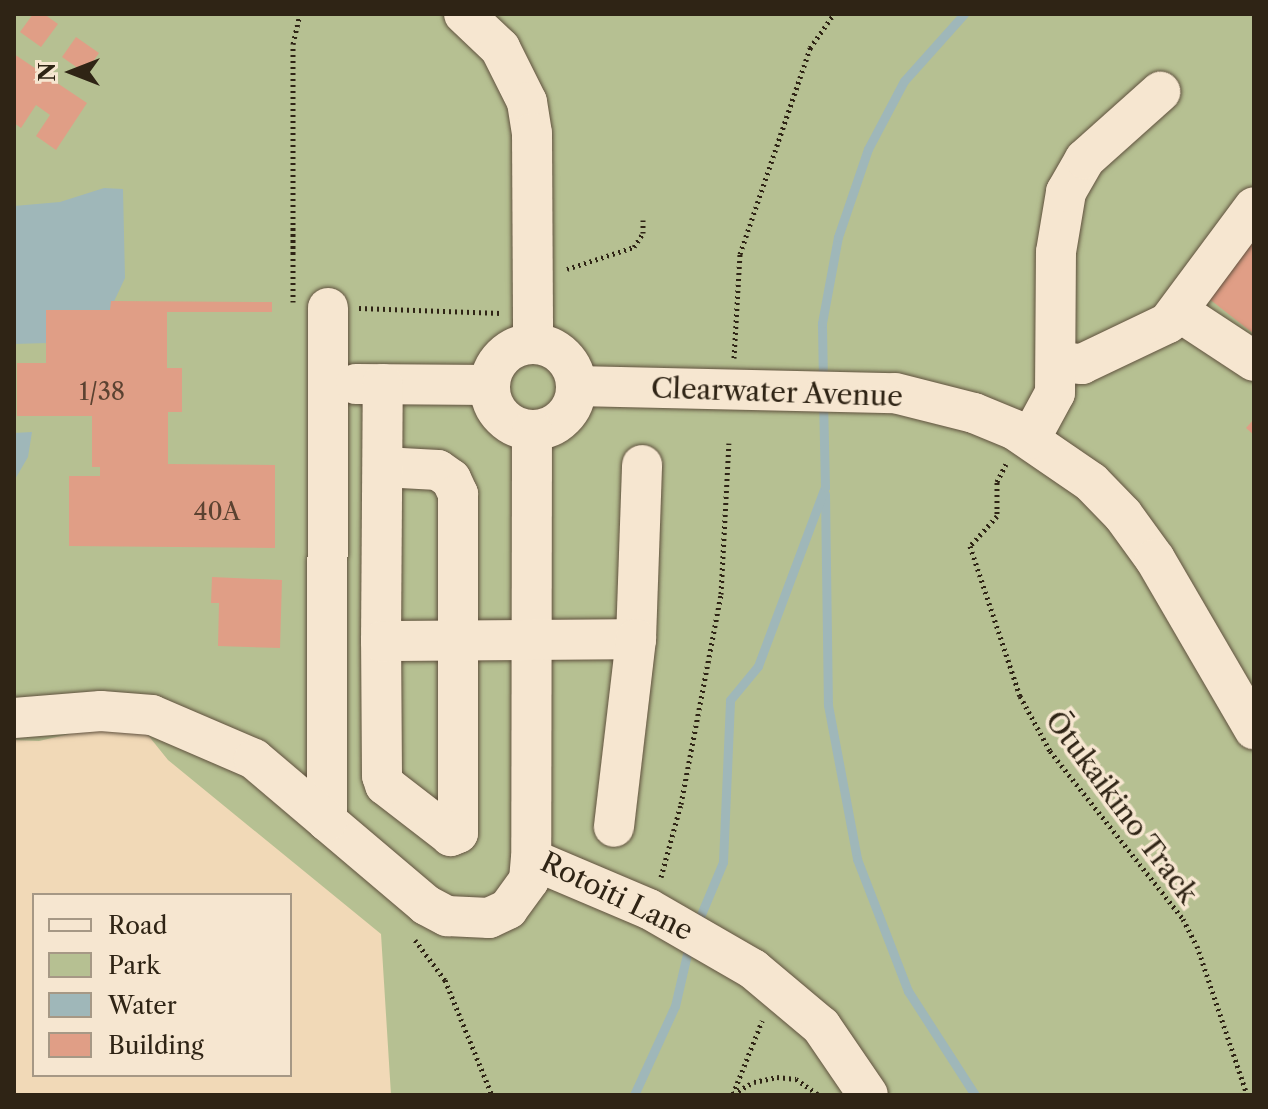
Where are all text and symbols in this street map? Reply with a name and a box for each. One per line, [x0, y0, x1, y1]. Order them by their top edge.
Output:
north arrow [32, 32, 112, 112]
text: N [34, 62, 61, 82]
street label: Clearwater Avenue [650, 371, 904, 413]
house number: 1/38 [79, 378, 125, 406]
house number: 40A [194, 498, 240, 526]
street label: Ōtukaikino Track [1039, 704, 1205, 910]
street label: Rotoiti Lane [535, 845, 699, 947]
legend [32, 893, 292, 1077]
text: Road [108, 911, 167, 940]
text: Park [108, 951, 160, 980]
text: Water [108, 991, 177, 1020]
text: Building [108, 1031, 204, 1060]

